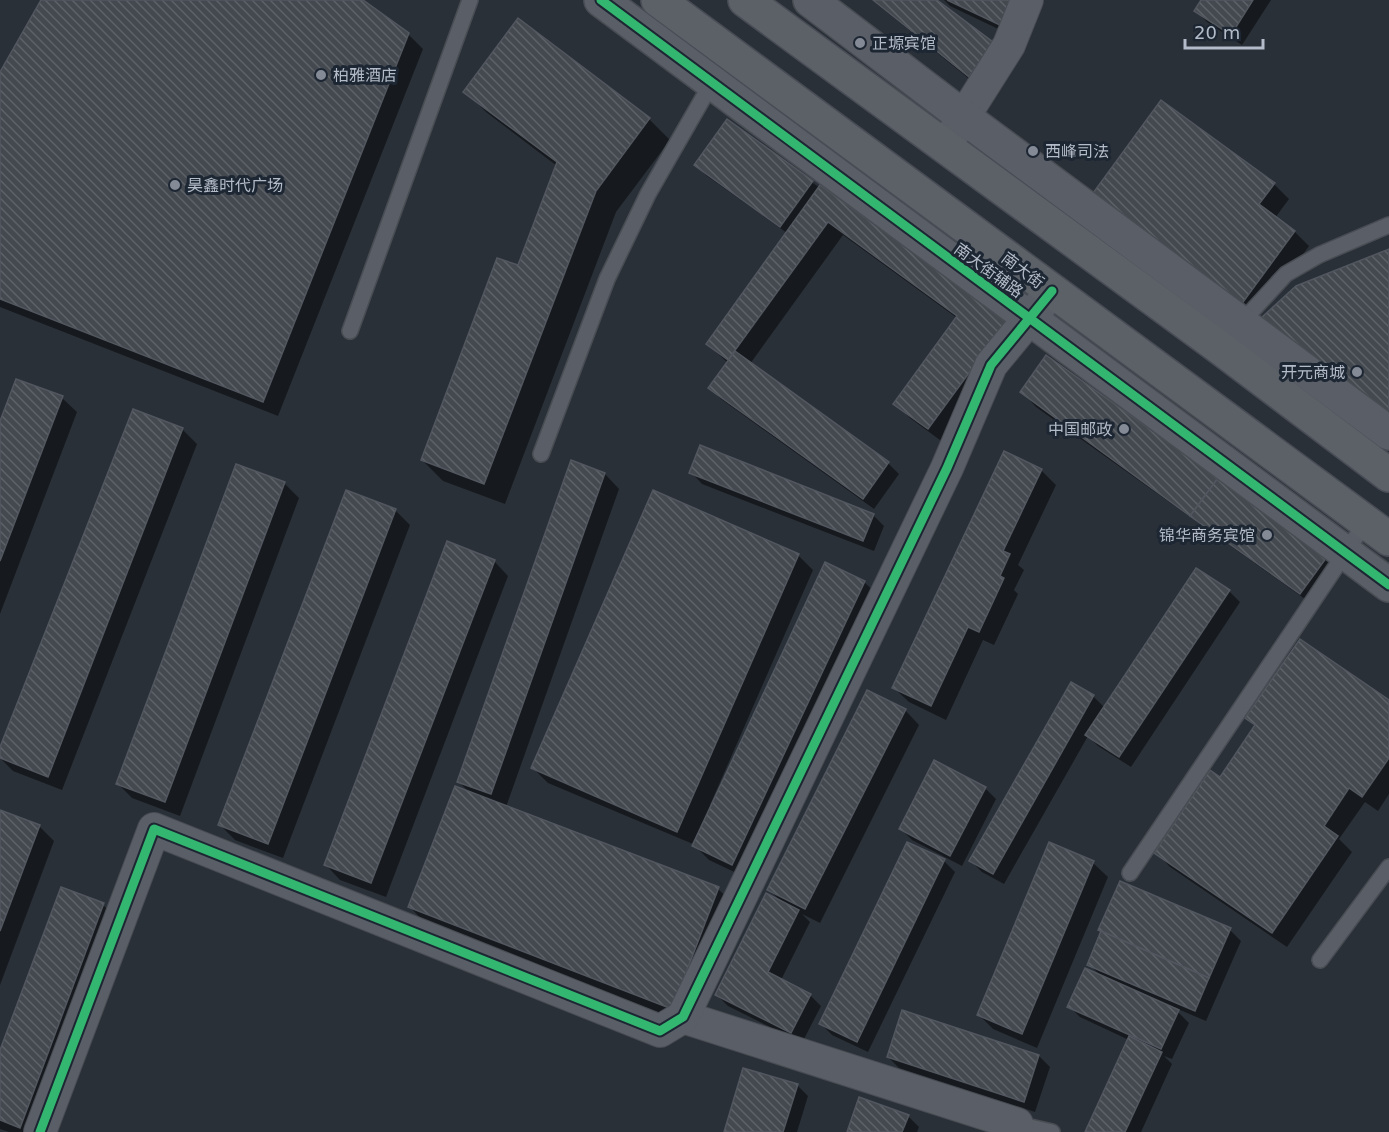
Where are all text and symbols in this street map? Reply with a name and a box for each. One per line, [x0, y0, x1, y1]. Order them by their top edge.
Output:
scale bar [1185, 12, 1263, 50]
text: 20 m [1194, 22, 1240, 43]
place label: 正塬宾馆 [872, 34, 936, 53]
marker: 正塬宾馆 [853, 36, 867, 50]
place label: 柏雅酒店 [333, 66, 397, 85]
marker: 柏雅酒店 [314, 68, 328, 82]
place label: 西峰司法 [1045, 142, 1109, 161]
marker: 西峰司法 [1026, 144, 1040, 158]
place label: 昊鑫时代广场 [187, 176, 283, 195]
marker: 昊鑫时代广场 [168, 178, 182, 192]
street label: 南大街辅路 [951, 239, 1027, 301]
street label: 南大街 [998, 248, 1048, 292]
place label: 开元商城 [1281, 363, 1345, 382]
marker: 开元商城 [1350, 365, 1364, 379]
place label: 中国邮政 [1048, 420, 1112, 439]
marker: 中国邮政 [1117, 422, 1131, 436]
place label: 锦华商务宾馆 [1159, 526, 1255, 545]
marker: 锦华商务宾馆 [1260, 528, 1274, 542]

